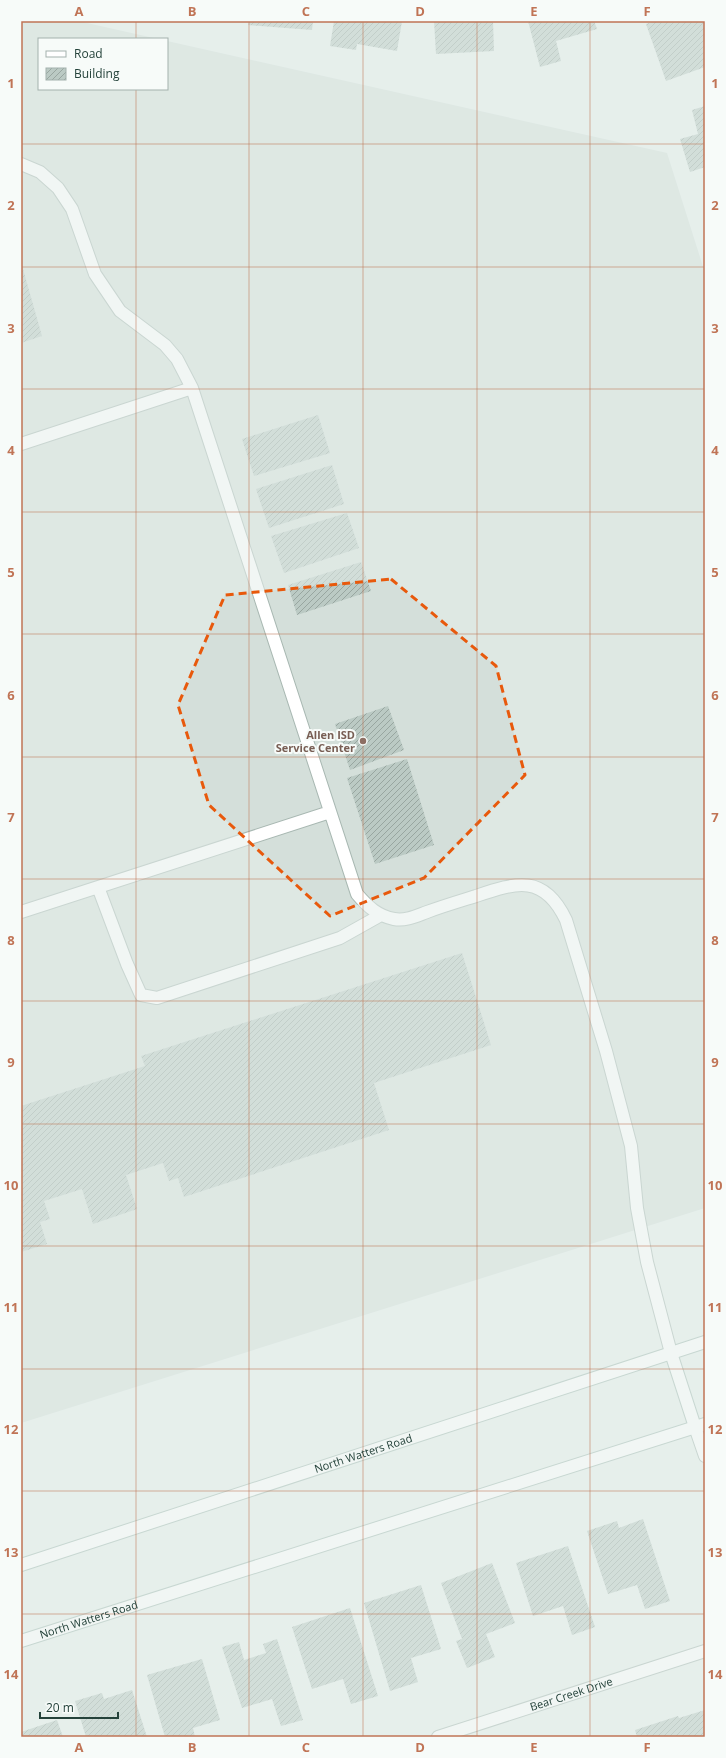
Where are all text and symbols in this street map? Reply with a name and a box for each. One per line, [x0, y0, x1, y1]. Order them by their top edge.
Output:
text: A [75, 2, 84, 20]
text: B [188, 2, 197, 20]
text: C [302, 2, 310, 20]
text: D [415, 2, 425, 20]
text: E [530, 2, 538, 20]
text: F [643, 2, 651, 20]
legend [38, 38, 168, 90]
text: Road [74, 45, 103, 62]
text: Building [74, 65, 120, 82]
text: 1 [7, 74, 15, 92]
text: 1 [711, 74, 719, 92]
text: 2 [7, 196, 15, 214]
text: 2 [711, 196, 719, 214]
text: 3 [7, 319, 15, 337]
text: 3 [711, 319, 719, 337]
text: 4 [7, 441, 15, 459]
text: 4 [711, 441, 719, 459]
text: 5 [7, 563, 15, 581]
text: 5 [711, 563, 719, 581]
text: 6 [7, 686, 15, 704]
text: 6 [711, 686, 719, 704]
place label: Allen ISD Service Center [276, 727, 355, 755]
marker: Allen ISD Service Center [358, 736, 368, 746]
text: 7 [7, 808, 15, 826]
text: 7 [711, 808, 719, 826]
text: 8 [7, 931, 15, 949]
text: 8 [711, 931, 719, 949]
text: 9 [7, 1053, 15, 1071]
text: 9 [711, 1053, 719, 1071]
text: 10 [4, 1176, 18, 1194]
text: 10 [708, 1176, 722, 1194]
text: 11 [4, 1298, 18, 1316]
text: 11 [708, 1298, 722, 1316]
text: 12 [4, 1420, 19, 1438]
text: 12 [708, 1420, 723, 1438]
street label: North Watters Road [312, 1430, 414, 1476]
text: 13 [4, 1543, 18, 1561]
text: 13 [708, 1543, 722, 1561]
street label: North Watters Road [38, 1596, 139, 1642]
text: 14 [4, 1665, 19, 1683]
text: 14 [708, 1665, 723, 1683]
street label: Bear Creek Drive [528, 1673, 614, 1714]
scale bar [40, 1694, 118, 1720]
text: 20 m [46, 1699, 74, 1716]
text: A [75, 1738, 84, 1756]
text: B [188, 1738, 197, 1756]
text: C [302, 1738, 310, 1756]
text: D [415, 1738, 425, 1756]
text: E [530, 1738, 538, 1756]
text: F [643, 1738, 651, 1756]

